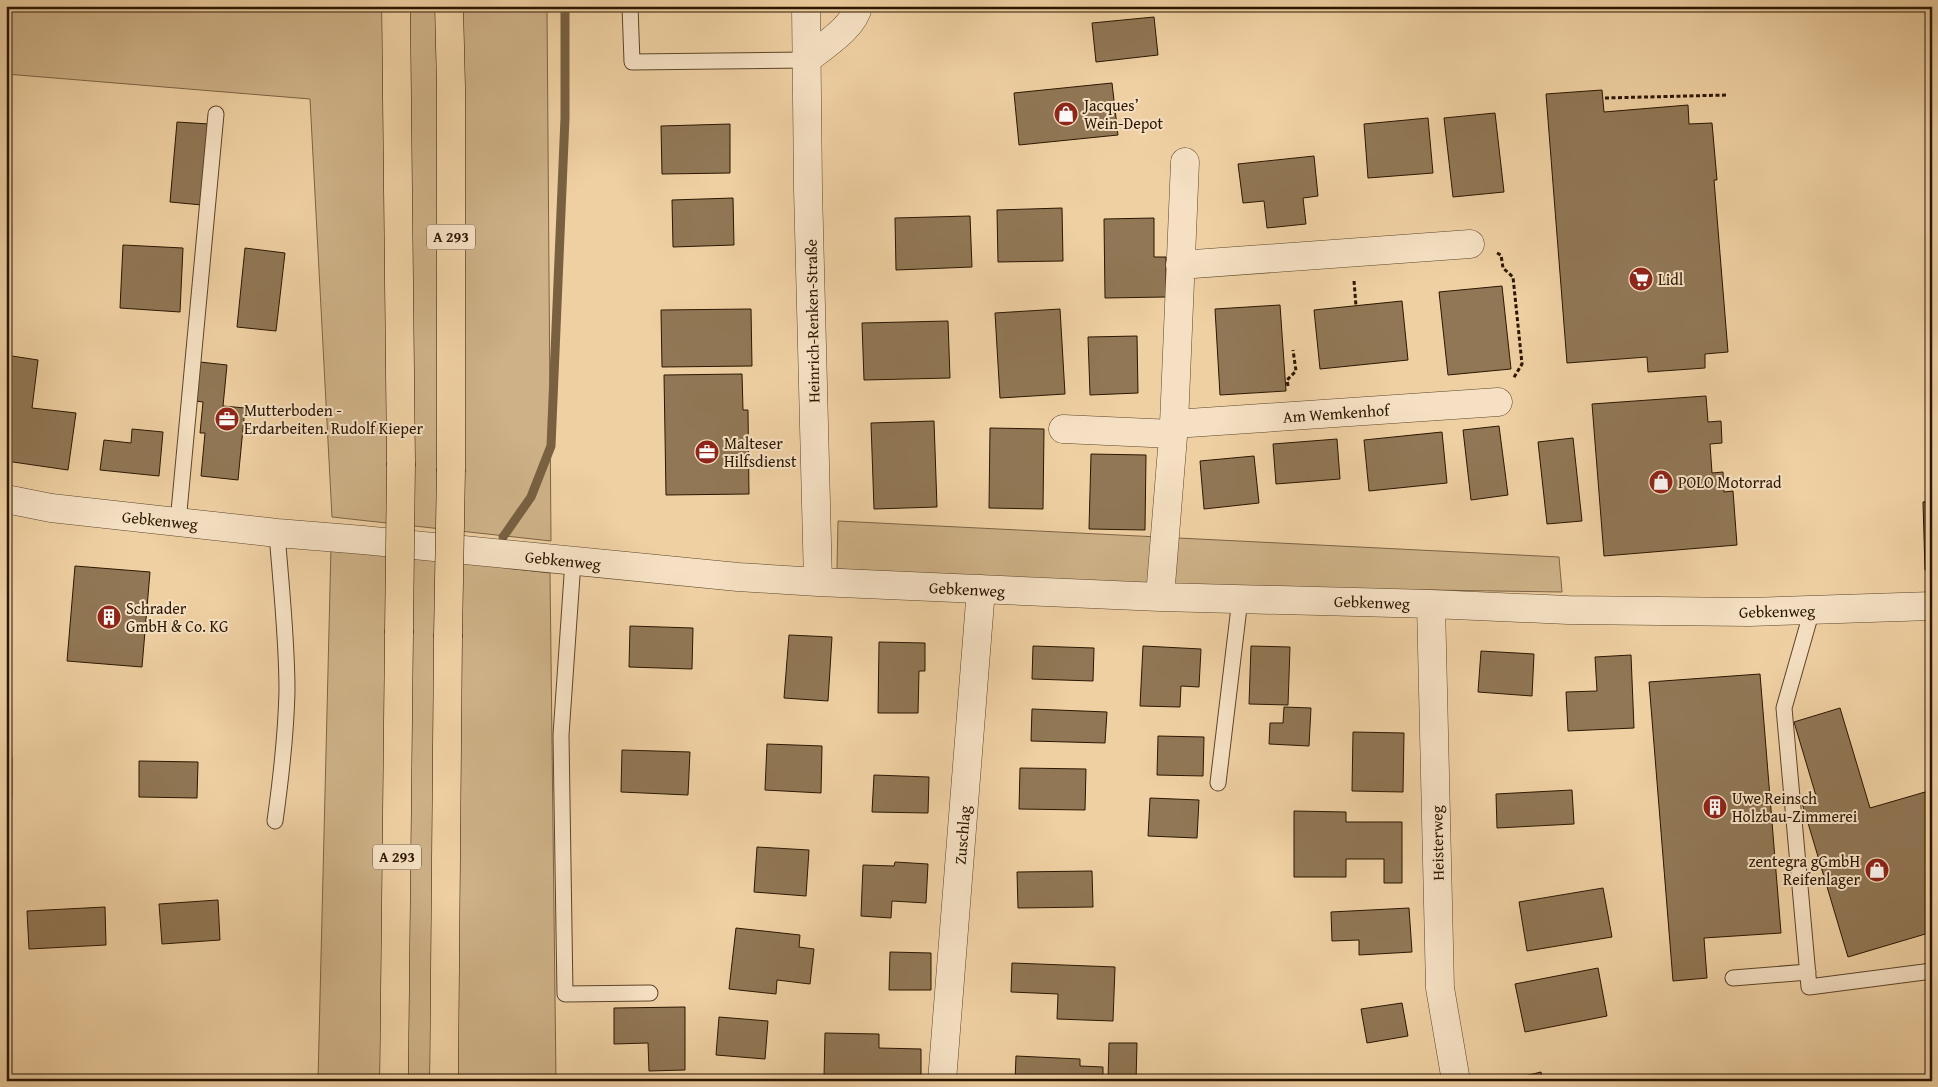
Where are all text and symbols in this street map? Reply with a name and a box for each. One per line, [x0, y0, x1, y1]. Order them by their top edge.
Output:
place label: Jacques’ Wein-Depot [1082, 93, 1163, 135]
shop icon: Jacques’ Wein-Depot [1053, 101, 1079, 127]
road number: A 293 [427, 224, 475, 250]
street label: Heinrich-Renken-Straße [799, 239, 825, 403]
supermarket icon: Lidl [1628, 266, 1654, 292]
place label: Lidl [1658, 267, 1684, 291]
street label: Am Wemkenhof [1282, 397, 1392, 429]
place label: Mutterboden - Erdarbeiten. Rudolf Kieper [244, 398, 423, 440]
office icon: Mutterboden - Erdarbeiten. Rudolf Kieper [214, 406, 240, 432]
place label: Malteser Hilfsdienst [724, 431, 797, 473]
office icon: Malteser Hilfsdienst [694, 439, 720, 465]
shop icon: POLO Motorrad [1648, 469, 1674, 495]
place label: POLO Motorrad [1678, 470, 1782, 494]
street label: Gebkenweg [121, 504, 199, 536]
street label: Gebkenweg [524, 544, 602, 576]
street label: Gebkenweg [928, 575, 1006, 603]
street label: Gebkenweg [1334, 589, 1410, 615]
place label: Schrader GmbH & Co. KG [126, 596, 229, 638]
street label: Gebkenweg [1739, 598, 1815, 624]
building icon: Schrader GmbH & Co. KG [96, 604, 122, 630]
place label: Uwe Reinsch Holzbau-Zimmerei [1732, 786, 1858, 828]
building icon: Uwe Reinsch Holzbau-Zimmerei [1702, 794, 1728, 820]
street label: Zuschlag [947, 804, 977, 866]
street label: Heisterweg [1424, 805, 1450, 881]
road number: A 293 [373, 844, 421, 870]
place label: zentegra gGmbH Reifenlager [1749, 849, 1860, 891]
shop icon: zentegra gGmbH Reifenlager [1864, 857, 1890, 883]

